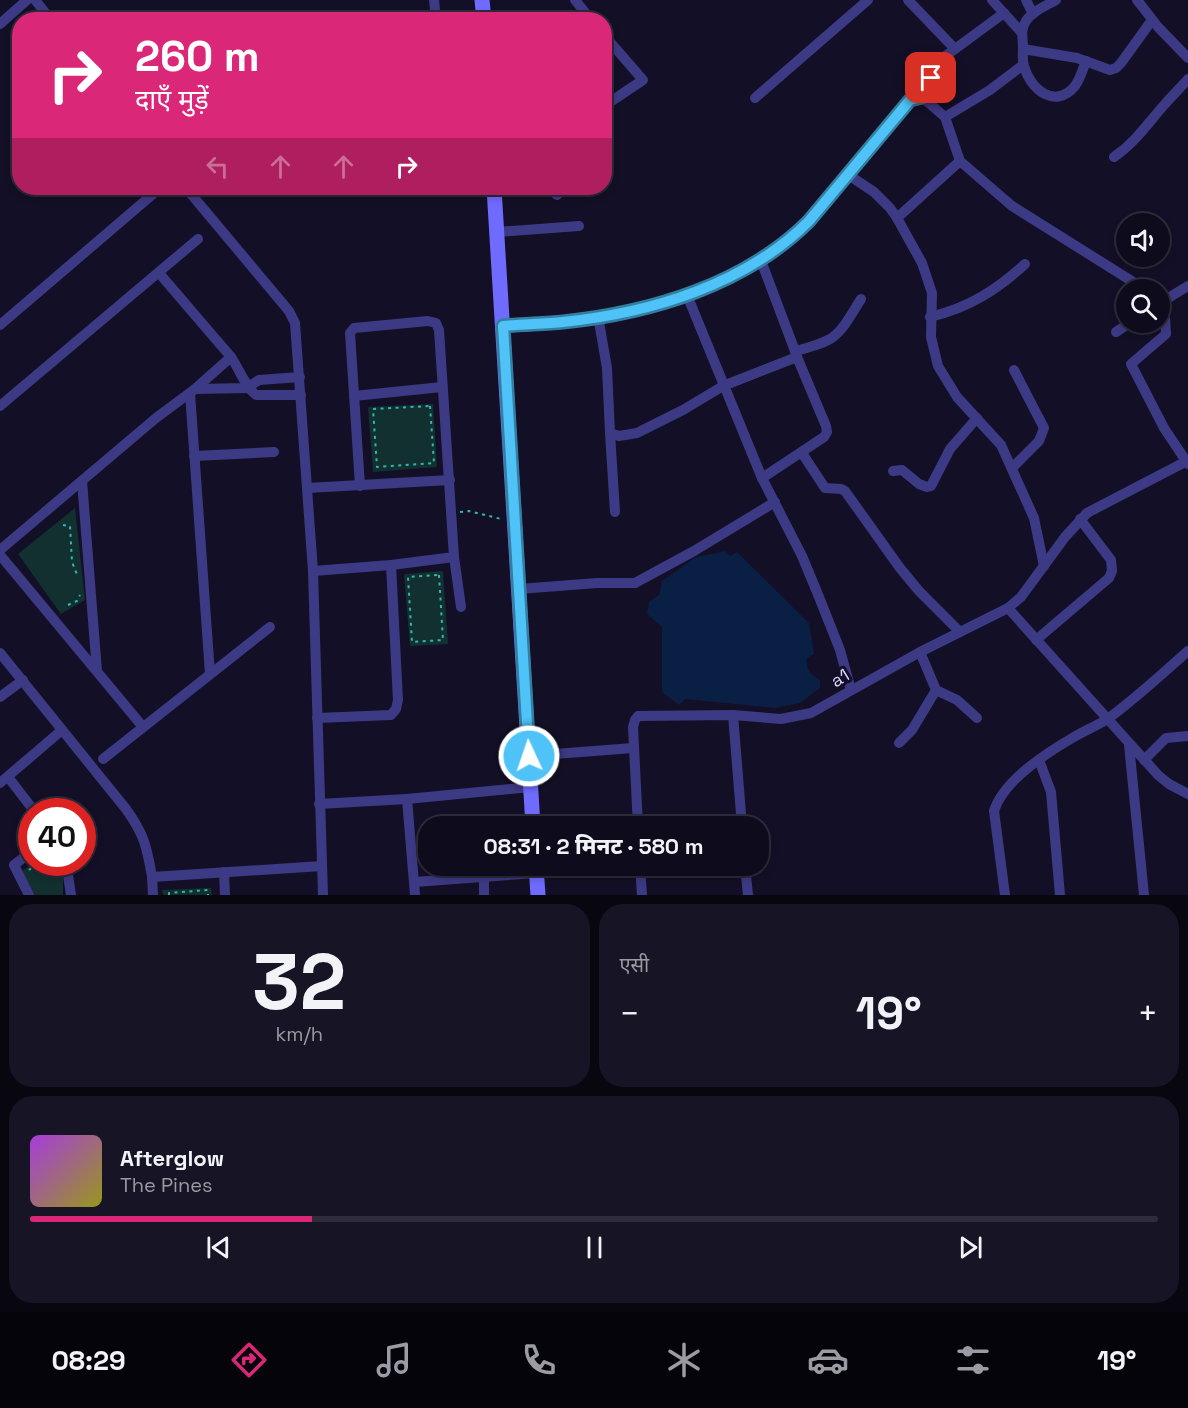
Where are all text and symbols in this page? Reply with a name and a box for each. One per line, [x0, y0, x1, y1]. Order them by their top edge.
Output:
text: 260 m [135, 30, 260, 83]
icon: right [36, 36, 114, 114]
pin [905, 52, 956, 103]
icon: arrive [914, 61, 947, 94]
text: दाएँ मुड़ें [135, 82, 209, 117]
icon: left [201, 150, 234, 183]
icon: ahead [264, 150, 297, 183]
icon: ahead [327, 150, 360, 183]
icon: right [390, 150, 423, 183]
map controls [1116, 213, 1170, 333]
button: sound [1116, 213, 1170, 267]
button: search [1116, 279, 1170, 333]
street label: a1 [826, 663, 853, 692]
position arrow [497, 724, 561, 788]
speed limit sign: 40 [18, 798, 96, 876]
text: 08:31 · 2 मिनट · 580 m [484, 832, 703, 860]
text: 32 [252, 932, 346, 1032]
text: एसी [620, 952, 649, 978]
text: 19° [856, 985, 922, 1042]
text: − [620, 993, 640, 1035]
text: + [1138, 993, 1158, 1035]
text: km/h [275, 1021, 323, 1047]
text: Afterglow [120, 1144, 224, 1172]
text: The Pines [120, 1172, 213, 1198]
icon: previous [202, 1231, 235, 1264]
icon: pause [578, 1231, 611, 1264]
icon: next [954, 1231, 987, 1264]
icon: directions [228, 1339, 270, 1381]
icon: music [373, 1339, 415, 1381]
icon: phone [518, 1339, 560, 1381]
icon: climate [663, 1339, 705, 1381]
icon: car [807, 1339, 849, 1381]
icon: filters [952, 1339, 994, 1381]
text: 08:29 [51, 1343, 126, 1378]
text: 19° [1097, 1343, 1137, 1378]

